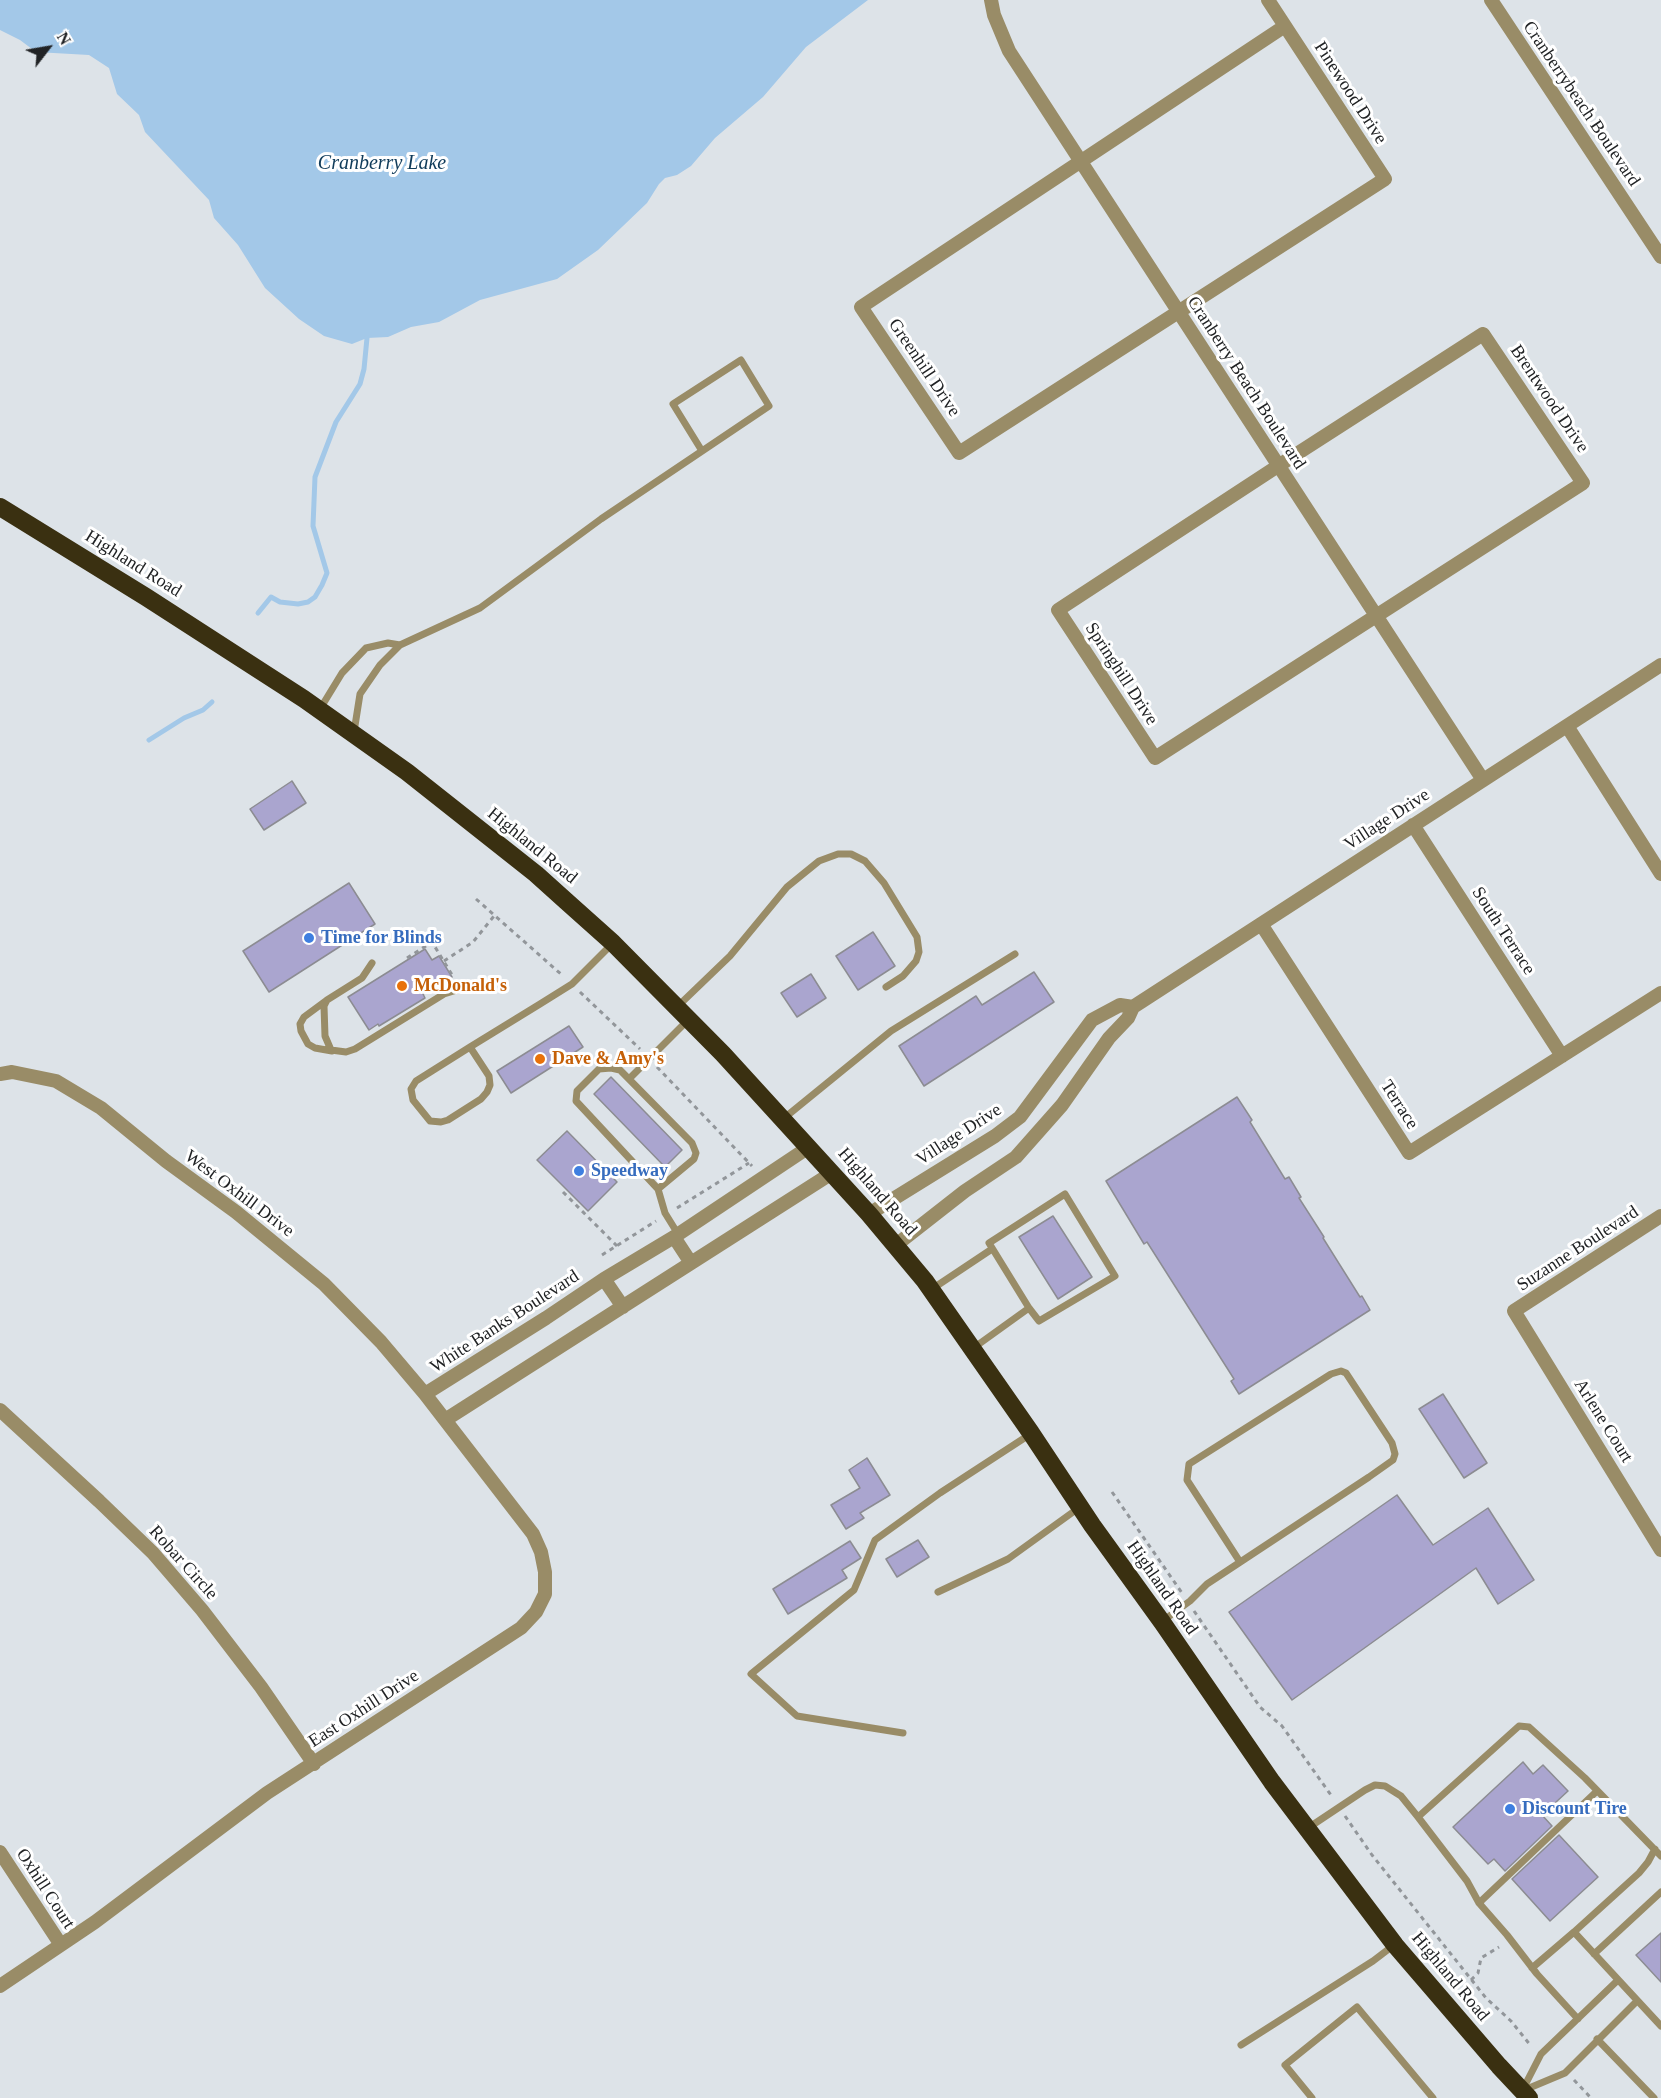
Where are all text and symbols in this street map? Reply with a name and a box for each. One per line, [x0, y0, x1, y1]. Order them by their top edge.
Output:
street label: Cranberrybeach Boulevard [1518, 17, 1644, 191]
north arrow [18, 18, 78, 78]
text: N [54, 29, 74, 48]
street label: Pinewood Drive [1309, 38, 1391, 148]
water label: Cranberry Lake [318, 152, 446, 176]
street label: Cranberry Beach Boulevard [1182, 292, 1310, 474]
street label: Greenhill Drive [883, 315, 965, 421]
street label: Brentwood Drive [1505, 341, 1593, 457]
street label: Highland Road [81, 526, 185, 602]
street label: Springhill Drive [1080, 619, 1162, 729]
street label: Village Drive [1340, 784, 1434, 856]
street label: Highland Road [483, 803, 581, 889]
street label: South Terrace [1467, 883, 1539, 979]
place label: Time for Blinds [321, 927, 442, 949]
marker: Time for Blinds [302, 931, 316, 945]
place label: McDonald's [414, 975, 507, 997]
marker: McDonald's [395, 979, 409, 993]
place label: Dave & Amy's [552, 1048, 664, 1070]
marker: Dave & Amy's [533, 1052, 547, 1066]
street label: Terrace [1375, 1077, 1423, 1133]
street label: Village Drive [912, 1099, 1006, 1171]
street label: Highland Road [833, 1144, 921, 1240]
street label: West Oxhill Drive [180, 1146, 298, 1242]
place label: Speedway [591, 1160, 668, 1182]
marker: Speedway [572, 1164, 586, 1178]
street label: Suzanne Boulevard [1513, 1202, 1643, 1296]
street label: White Banks Boulevard [427, 1266, 583, 1378]
street label: Arlene Court [1569, 1375, 1637, 1467]
street label: Robar Circle [144, 1521, 222, 1605]
street label: Highland Road [1122, 1537, 1202, 1639]
street label: East Oxhill Drive [305, 1665, 423, 1753]
place label: Discount Tire [1522, 1798, 1627, 1820]
marker: Discount Tire [1503, 1802, 1517, 1816]
street label: Oxhill Court [11, 1845, 79, 1933]
street label: Highland Road [1407, 1928, 1493, 2026]

